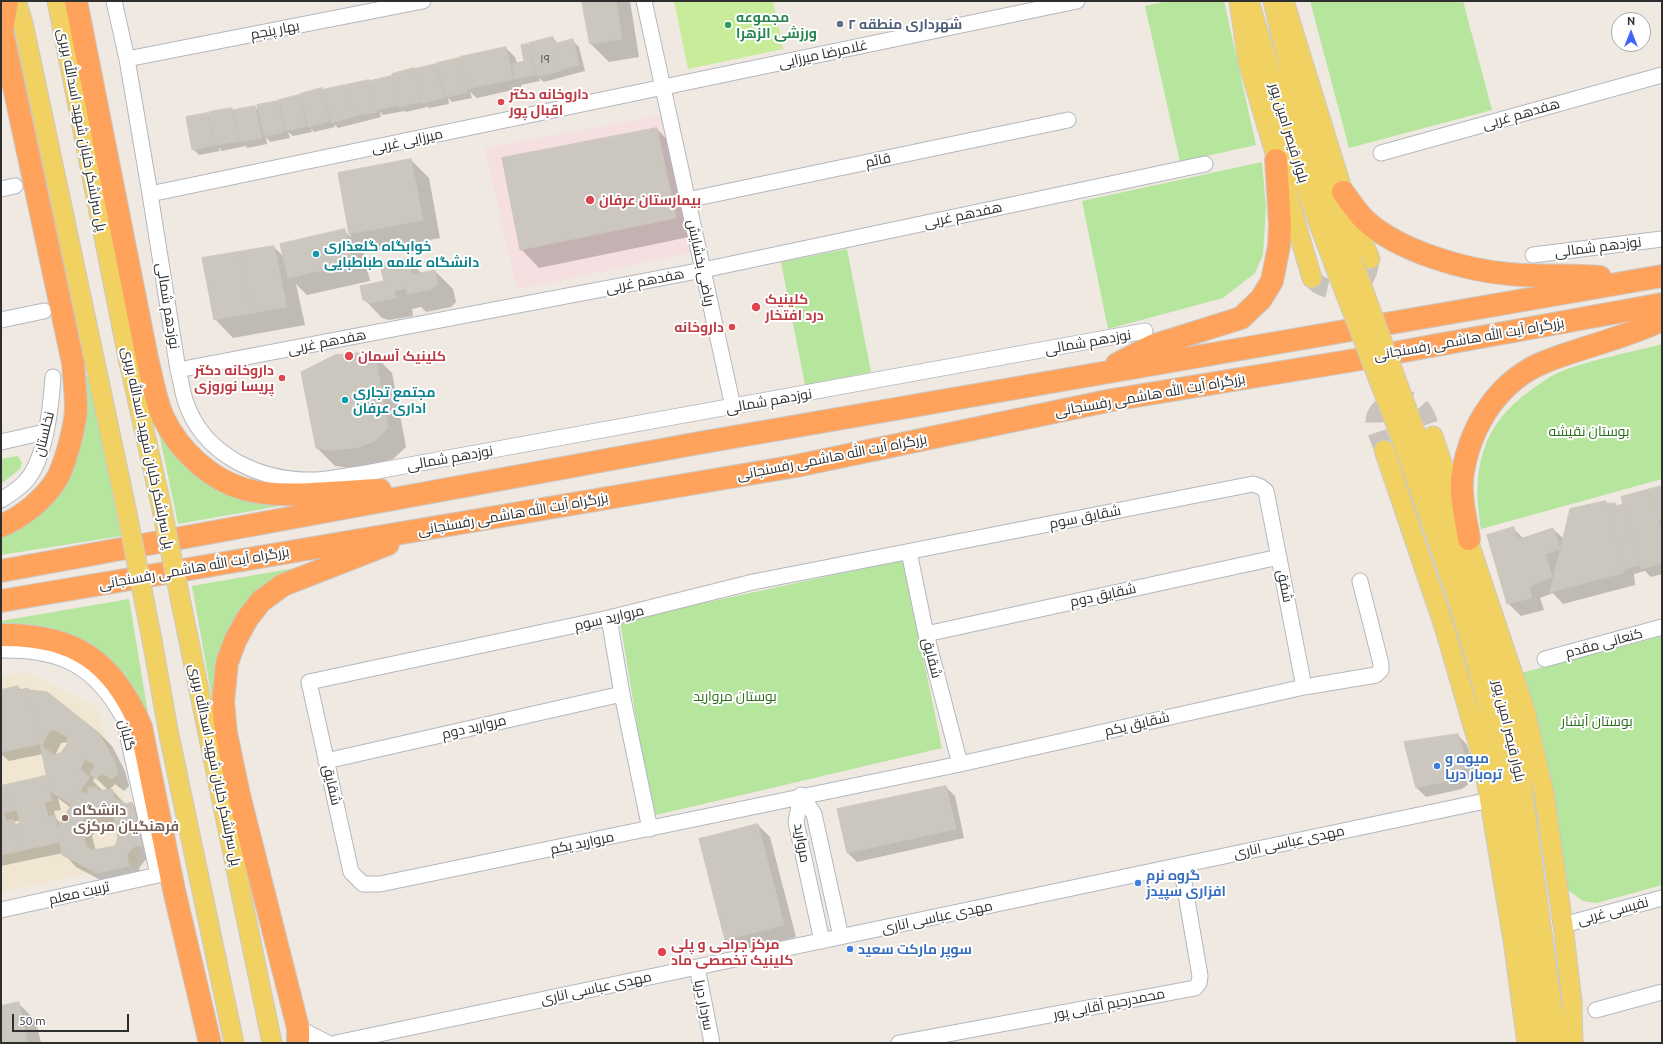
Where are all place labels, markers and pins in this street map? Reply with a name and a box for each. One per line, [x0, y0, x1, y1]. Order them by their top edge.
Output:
place label: مجموعه ورزشی الزهرا [736, 9, 817, 42]
place label: شهرداری منطقه ۲ [848, 16, 962, 32]
marker: شهرداری منطقه ۲ [835, 19, 845, 29]
marker: مجموعه ورزشی الزهرا [723, 20, 733, 30]
place label: داروخانه دکتر اقبال پور [509, 86, 589, 118]
marker: داروخانه دکتر اقبال پور [496, 97, 506, 107]
place label: بیمارستان عرفان [599, 192, 701, 208]
marker: بیمارستان عرفان [584, 194, 596, 206]
place label: خوابگاه گلعذاری دانشگاه علامه طباطبایی [324, 238, 479, 270]
marker: خوابگاه گلعذاری دانشگاه علامه طباطبایی [311, 249, 321, 259]
place label: کلینیک درد افتخار [765, 291, 824, 324]
marker: کلینیک درد افتخار [750, 301, 762, 313]
place label: داروخانه [674, 319, 724, 335]
marker: داروخانه [727, 322, 737, 332]
place label: کلینیک آسمان [358, 348, 446, 364]
marker: کلینیک آسمان [343, 350, 355, 362]
place label: داروخانه دکتر پریسا نوروزی [194, 362, 274, 394]
marker: داروخانه دکتر پریسا نوروزی [277, 373, 287, 383]
place label: مجتمع تجاری اداری عرفان [353, 384, 436, 416]
marker: مجتمع تجاری اداری عرفان [340, 395, 350, 405]
place label: میوه و تره‌بار دریا [1445, 750, 1502, 782]
marker: میوه و تره‌بار دریا [1432, 761, 1442, 771]
place label: دانشگاه فرهنگیان مرکزی [73, 802, 179, 834]
marker: دانشگاه فرهنگیان مرکزی [60, 813, 70, 823]
place label: گروه نرم افزاری سپیدز [1146, 867, 1226, 900]
marker: گروه نرم افزاری سپیدز [1133, 878, 1143, 888]
place label: مرکز جراحی و پلی کلینیک تخصصی ماد [671, 936, 793, 968]
place label: سوپر مارکت سعید [858, 941, 972, 957]
marker: سوپر مارکت سعید [845, 944, 855, 954]
marker: مرکز جراحی و پلی کلینیک تخصصی ماد [656, 946, 668, 958]

